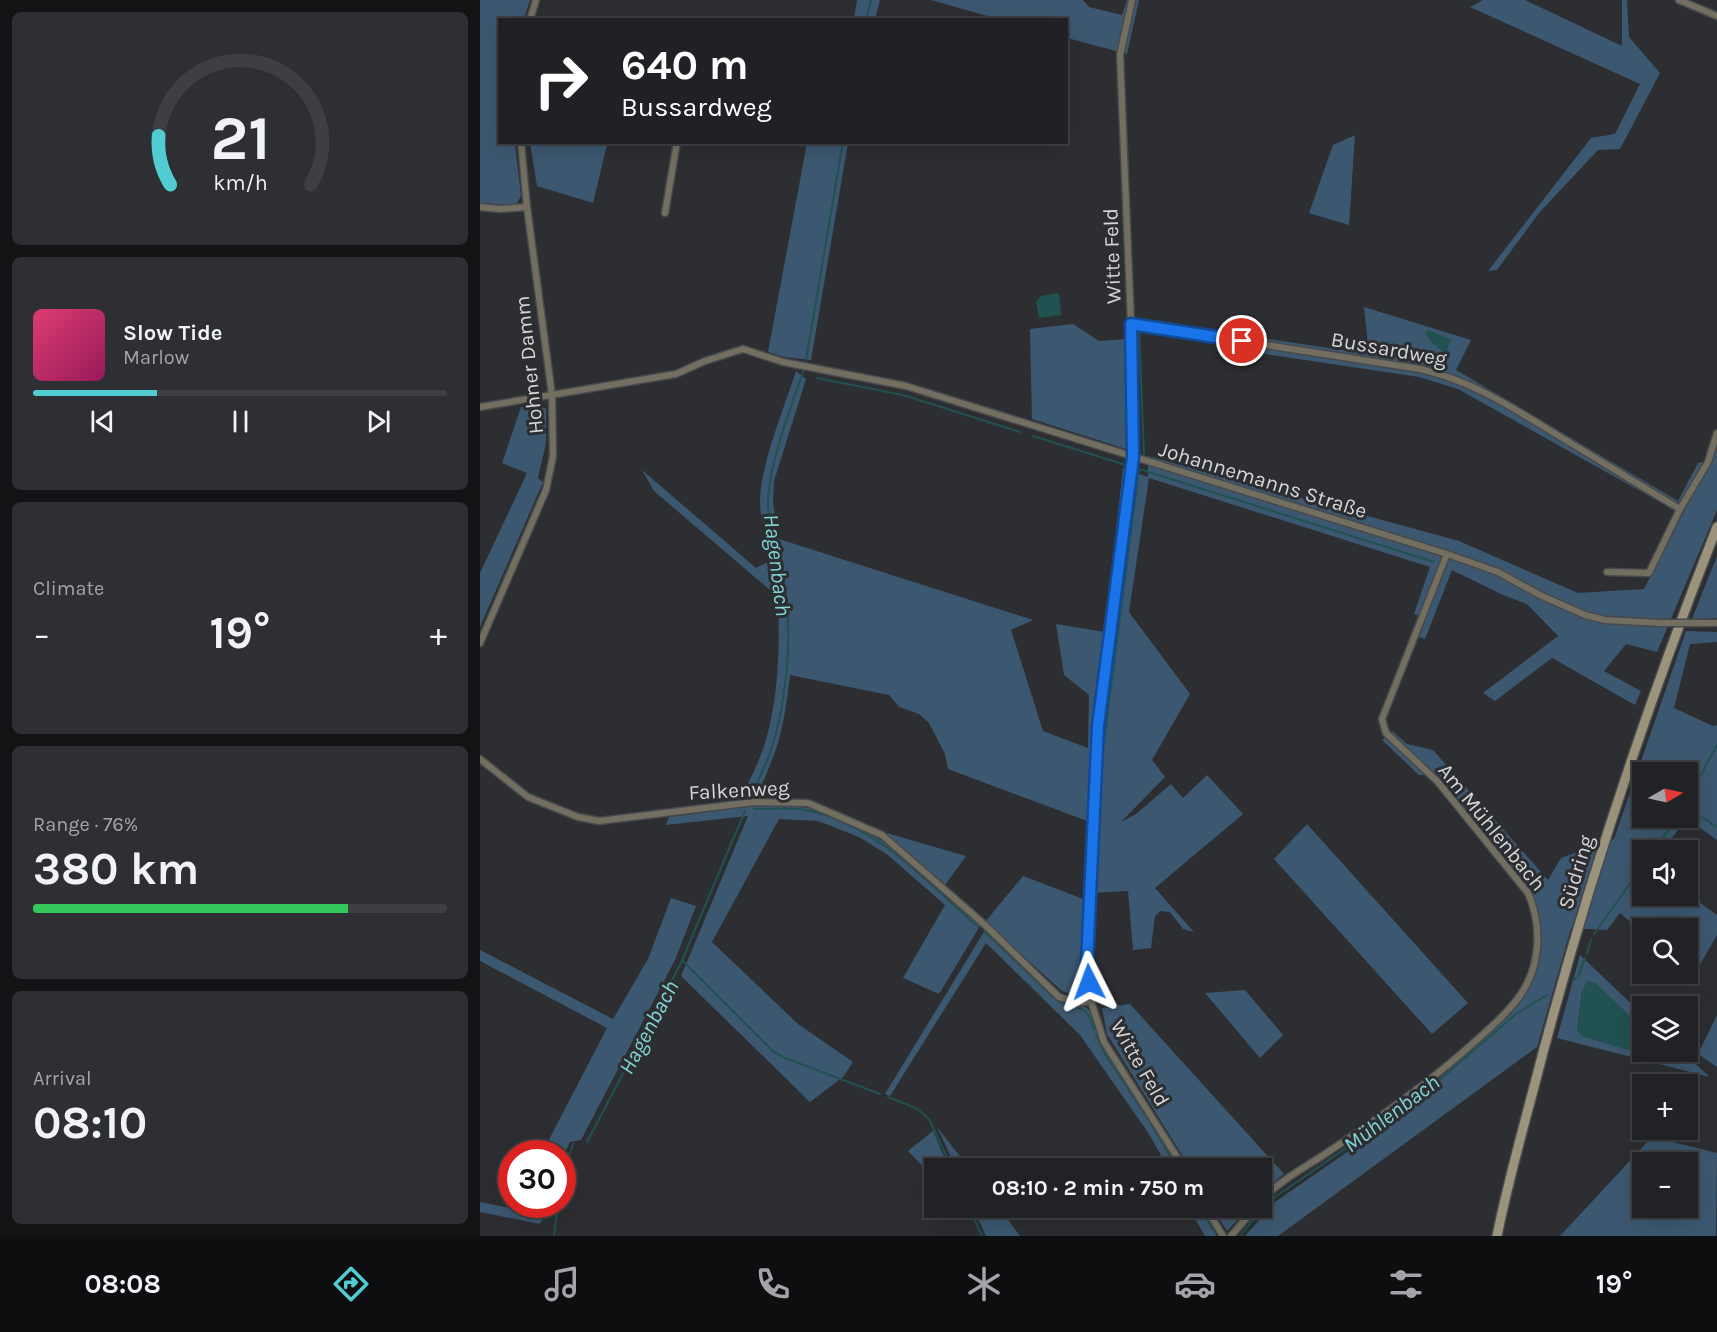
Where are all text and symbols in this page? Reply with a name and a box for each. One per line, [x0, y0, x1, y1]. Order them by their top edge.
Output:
text: 640 m [621, 40, 749, 90]
icon: right [522, 42, 600, 120]
text: Bussardweg [621, 91, 772, 123]
text: 21 [210, 103, 270, 176]
text: km/h [213, 171, 267, 196]
street label: Witte Feld [1098, 208, 1126, 304]
street label: Hohner Damm [510, 295, 548, 435]
pin [1216, 315, 1267, 366]
text: Slow Tide [123, 320, 223, 346]
icon: arrive [1225, 324, 1258, 357]
street label: Bussardweg [1329, 327, 1449, 371]
text: Marlow [123, 346, 189, 369]
icon: previous [86, 405, 119, 438]
icon: pause [224, 405, 257, 438]
icon: next [362, 405, 395, 438]
street label: Johannemanns Straße [1156, 437, 1370, 523]
water label: Hagenbach [758, 513, 796, 618]
text: Climate [33, 577, 104, 600]
text: 19° [210, 607, 270, 659]
text: − [33, 615, 50, 653]
text: + [430, 615, 447, 653]
street label: Am Mühlenbach [1433, 759, 1551, 895]
north arrow [1632, 762, 1698, 828]
map controls [1632, 762, 1698, 1218]
street label: Falkenweg [688, 775, 790, 805]
text: Range · 76% [33, 813, 138, 836]
street label: Südring [1553, 832, 1599, 912]
button: sound [1632, 840, 1698, 906]
text: 380 km [33, 843, 199, 895]
button: search [1632, 918, 1698, 984]
position arrow [1057, 950, 1121, 1014]
water label: Hagenbach [613, 976, 684, 1079]
button: layers [1632, 996, 1698, 1062]
street label: Witte Feld [1106, 1015, 1174, 1111]
text: Arrival [33, 1067, 92, 1090]
water label: Mühlenbach [1339, 1069, 1445, 1158]
button: + [1632, 1074, 1698, 1140]
text: 08:10 [33, 1097, 147, 1149]
speed limit sign: 30 [498, 1140, 576, 1218]
button: − [1632, 1152, 1698, 1218]
text: 08:10 · 2 min · 750 m [992, 1175, 1204, 1201]
icon: directions [330, 1263, 372, 1305]
icon: music [541, 1263, 583, 1305]
icon: phone [752, 1263, 794, 1305]
icon: climate [963, 1263, 1005, 1305]
icon: car [1174, 1263, 1216, 1305]
icon: filters [1385, 1263, 1427, 1305]
text: 08:08 [85, 1268, 161, 1300]
text: 19° [1596, 1268, 1632, 1300]

